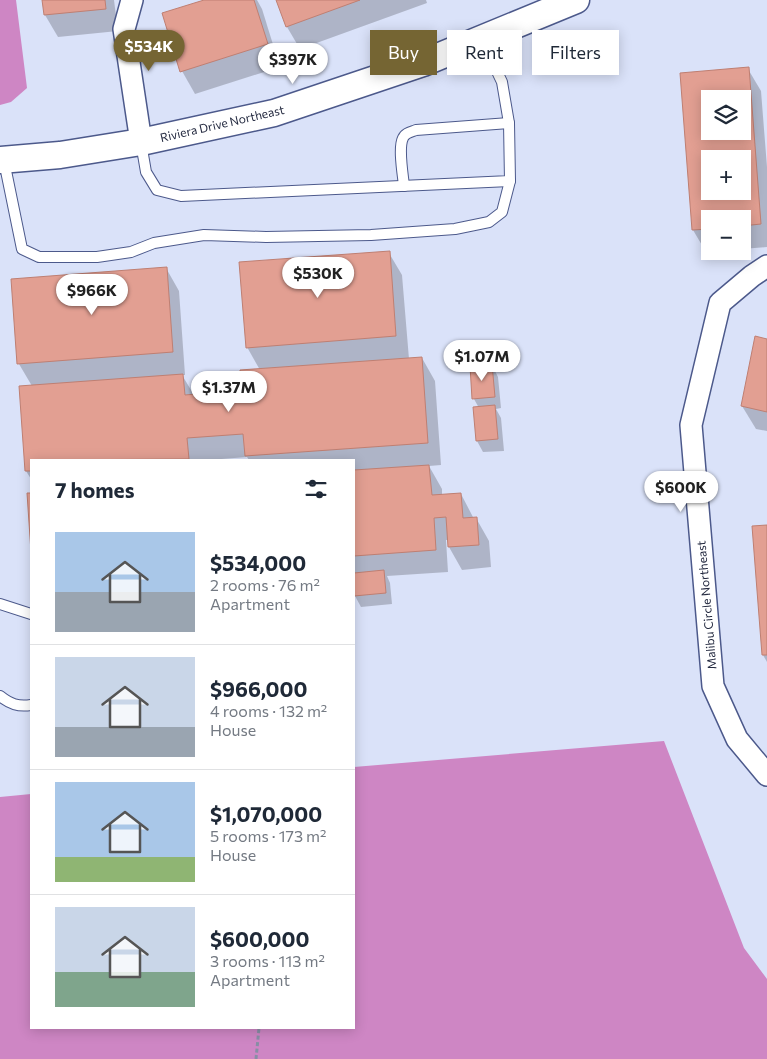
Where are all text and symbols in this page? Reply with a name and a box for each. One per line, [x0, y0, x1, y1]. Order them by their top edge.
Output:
pin: $534K [114, 30, 184, 72]
chip: Buy [370, 30, 437, 75]
chip: Rent [447, 30, 522, 75]
chip: Filters [532, 30, 619, 75]
text: $534K [125, 36, 173, 55]
pin: $397K [258, 42, 328, 85]
text: $397K [269, 49, 317, 68]
map controls [701, 90, 751, 260]
button: layers [701, 90, 751, 140]
street label: Riviera Drive Northeast [159, 102, 286, 144]
button: + [701, 150, 751, 200]
button: − [701, 210, 751, 260]
pin: $530K [283, 256, 353, 299]
text: $530K [293, 263, 343, 282]
pin: $966K [57, 274, 127, 316]
text: $966K [67, 280, 117, 299]
pin: $1.07M [441, 340, 523, 382]
text: $1.07M [454, 346, 510, 365]
pin: $1.37M [188, 370, 270, 413]
text: $1.37M [202, 377, 256, 396]
pin: $600K [646, 470, 716, 513]
icon: filters [302, 475, 330, 503]
text: 7 homes [55, 477, 134, 502]
text: $600K [655, 477, 707, 496]
street label: Malibu Circle Northeast [693, 540, 719, 670]
text: $534,000 [210, 550, 306, 575]
icon: home [95, 552, 155, 612]
text: 2 rooms · 76 m² [210, 575, 320, 594]
text: Apartment [210, 594, 290, 613]
text: $966,000 [210, 676, 307, 701]
icon: home [95, 677, 155, 737]
text: 4 rooms · 132 m² [210, 701, 327, 720]
text: House [210, 720, 256, 739]
text: $1,070,000 [210, 801, 322, 826]
icon: home [95, 802, 155, 862]
text: 5 rooms · 173 m² [210, 826, 327, 845]
text: House [210, 845, 256, 864]
text: $600,000 [210, 926, 309, 951]
icon: home [95, 927, 155, 987]
text: 3 rooms · 113 m² [210, 951, 325, 970]
text: Apartment [210, 970, 290, 989]

